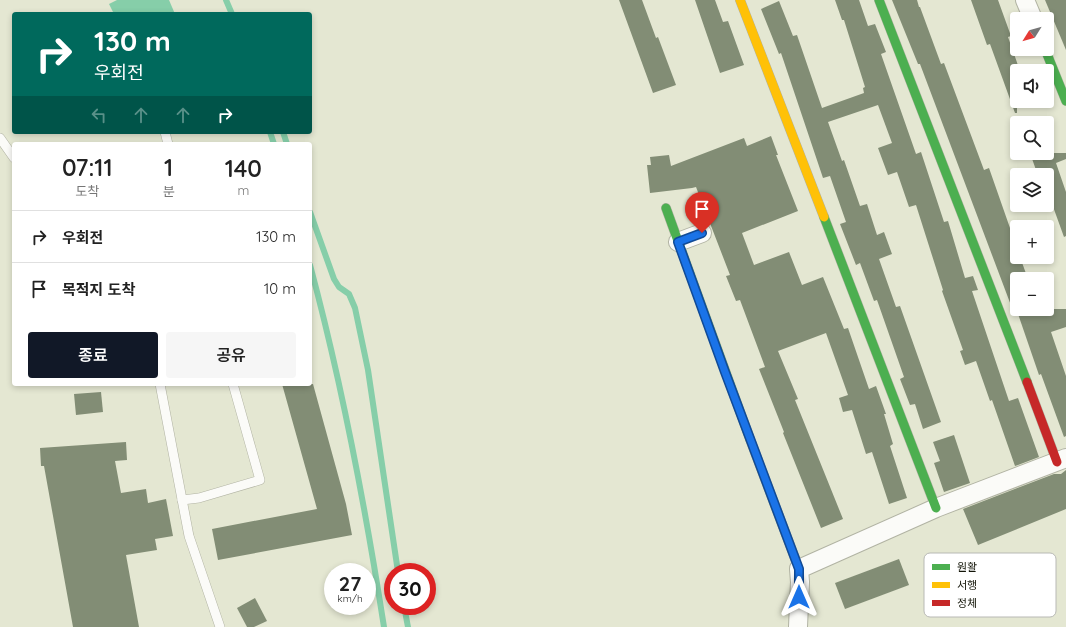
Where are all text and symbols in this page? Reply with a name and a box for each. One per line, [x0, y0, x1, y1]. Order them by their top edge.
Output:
north arrow [1010, 12, 1054, 56]
map controls [1010, 12, 1054, 316]
text: 130 m [94, 23, 171, 58]
icon: right [28, 28, 80, 80]
text: 우회전 [94, 61, 144, 84]
button: sound [1010, 64, 1054, 108]
icon: left [88, 104, 110, 126]
icon: ahead [130, 104, 152, 126]
icon: ahead [172, 104, 194, 126]
icon: right [214, 104, 236, 126]
button: search [1010, 116, 1054, 160]
text: 07:11 [62, 152, 113, 182]
text: 1 [164, 152, 173, 182]
text: 140 [225, 153, 262, 183]
button: layers [1010, 168, 1054, 212]
text: m [237, 182, 249, 198]
text: 도착 [75, 183, 99, 199]
text: 분 [163, 183, 175, 199]
pin [685, 192, 719, 233]
icon: arrive [691, 198, 713, 220]
button: + [1010, 220, 1054, 264]
icon: right [28, 226, 50, 248]
text: 130 m [256, 227, 296, 246]
text: 우회전 [62, 228, 103, 247]
button: − [1010, 272, 1054, 316]
icon: arrive [28, 278, 50, 300]
text: 10 m [264, 279, 296, 298]
text: 목적지 도착 [62, 280, 135, 299]
button: 종료 [28, 332, 158, 378]
button: 공유 [166, 332, 296, 378]
legend [924, 553, 1056, 617]
text: 원활 [957, 560, 977, 574]
speed limit sign: 30 [384, 563, 436, 615]
text: 27 [339, 571, 361, 596]
position arrow [778, 576, 820, 618]
text: 서행 [957, 578, 977, 592]
text: km/h [337, 592, 363, 605]
text: 정체 [957, 596, 977, 610]

